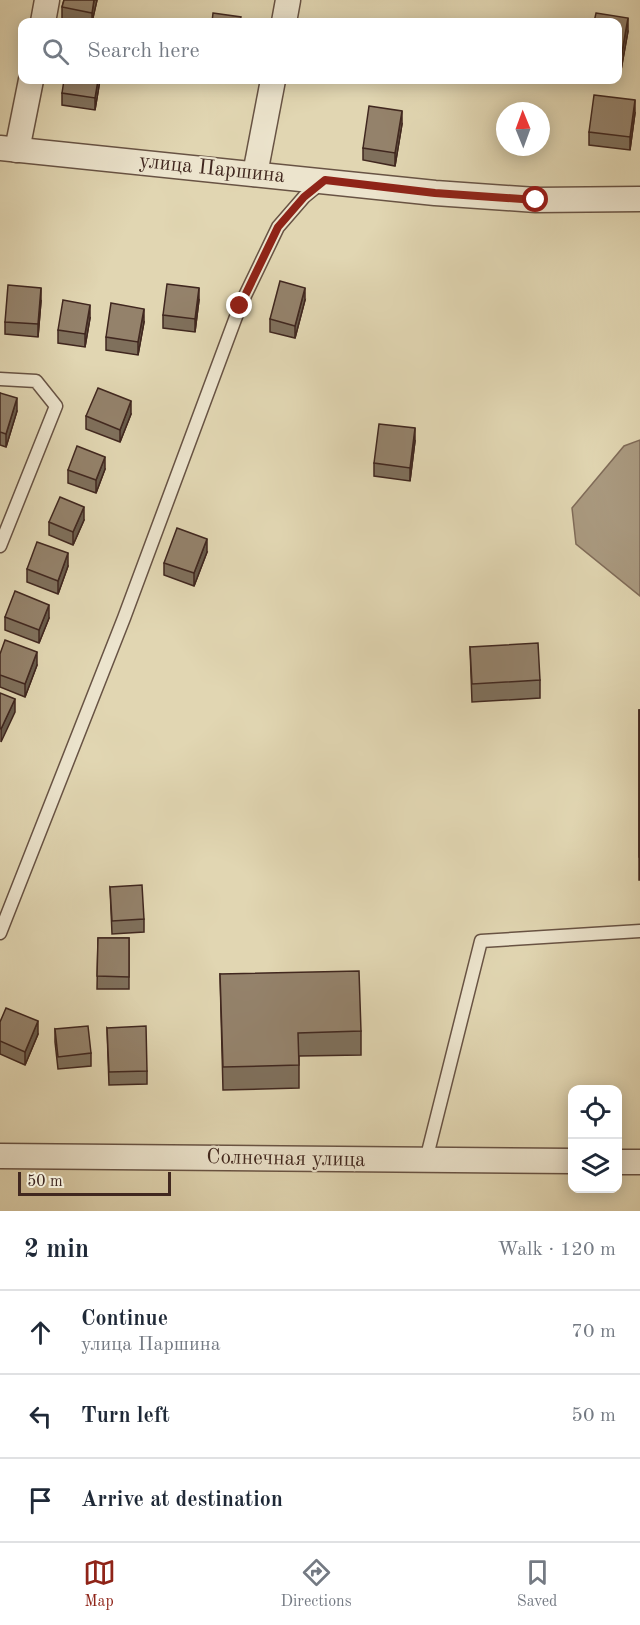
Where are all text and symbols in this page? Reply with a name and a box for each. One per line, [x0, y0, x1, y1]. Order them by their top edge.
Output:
search box [18, 18, 622, 84]
icon: search [39, 35, 72, 68]
text: Search here [87, 40, 200, 62]
north arrow [496, 102, 550, 156]
street label: улица Паршина [138, 151, 286, 187]
route start [522, 186, 548, 212]
route end [226, 292, 252, 318]
map controls [568, 1085, 622, 1193]
button: locate [568, 1085, 622, 1139]
button: layers [568, 1139, 622, 1193]
street label: Солнечная улица [206, 1147, 366, 1171]
scale bar [18, 1169, 171, 1196]
text: 50 m [27, 1174, 63, 1190]
text: 2 min [24, 1237, 89, 1263]
text: Walk · 120 m [497, 1240, 616, 1260]
text: Continue [81, 1308, 168, 1330]
icon: ahead [24, 1316, 57, 1349]
text: 70 m [571, 1322, 616, 1342]
text: улица Паршина [81, 1335, 221, 1355]
icon: left [24, 1400, 57, 1433]
text: Turn left [81, 1405, 170, 1427]
text: 50 m [571, 1406, 616, 1426]
icon: arrive [24, 1484, 57, 1517]
text: Arrive at destination [81, 1489, 283, 1511]
tab: Map [83, 1556, 116, 1612]
tab: Directions [281, 1556, 352, 1612]
tab: Saved [517, 1556, 557, 1612]

